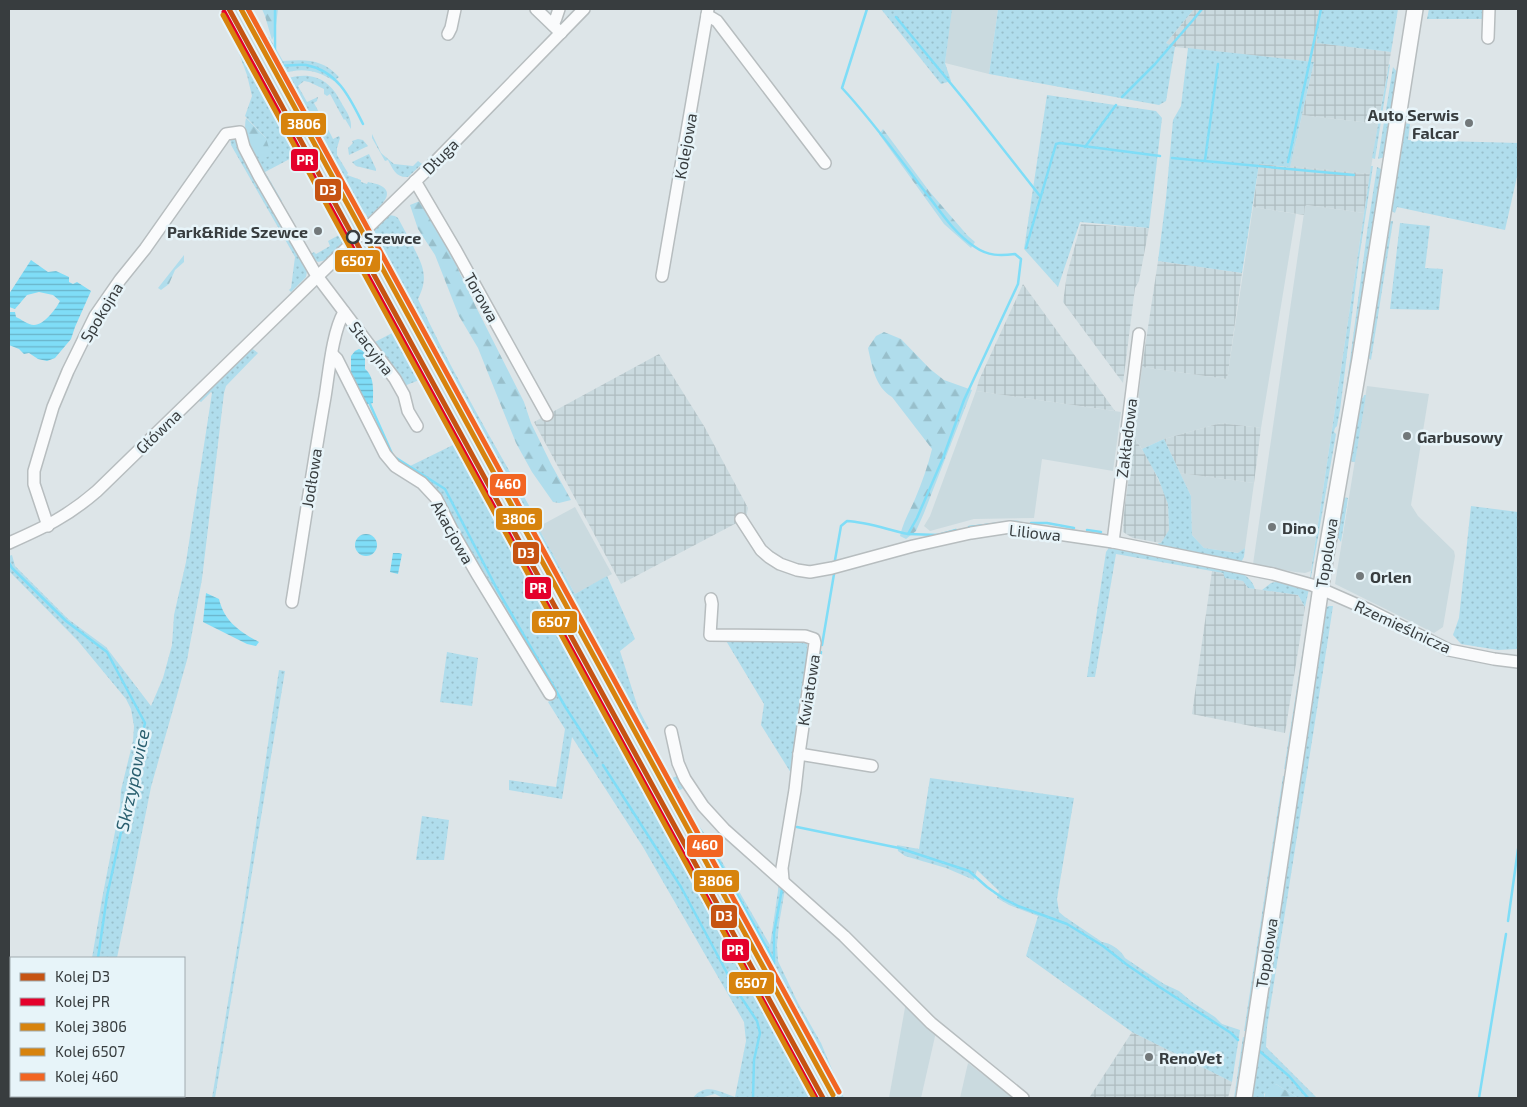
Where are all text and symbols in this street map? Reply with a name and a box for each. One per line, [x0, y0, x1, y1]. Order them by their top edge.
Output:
place label: Auto Serwis Falcar [1368, 105, 1459, 142]
line badge: 3806 [280, 112, 327, 136]
street label: Kolejowa [670, 112, 701, 181]
text: 3806 [287, 115, 321, 132]
marker: Auto Serwis Falcar [1463, 117, 1475, 129]
street label: Długa [418, 134, 462, 178]
line badge: PR [290, 148, 319, 172]
text: PR [296, 151, 314, 168]
line badge: D3 [314, 178, 342, 202]
text: D3 [319, 181, 337, 198]
place label: Park&Ride Szewce [167, 222, 308, 241]
marker: Park&Ride Szewce [312, 225, 324, 237]
place label: Szewce [364, 228, 421, 247]
marker: Szewce [346, 230, 360, 244]
line badge: 6507 [334, 249, 381, 273]
text: 6507 [341, 252, 374, 269]
street label: Torowa [461, 269, 503, 325]
street label: Spokojna [76, 279, 127, 346]
street label: Stacyjna [345, 317, 398, 379]
street label: Zakładowa [1112, 397, 1140, 479]
street label: Główna [131, 405, 185, 457]
place label: Garbusowy [1417, 427, 1503, 447]
marker: Garbusowy [1401, 430, 1413, 442]
street label: Jodłowa [297, 447, 325, 509]
line badge: 460 [489, 473, 527, 497]
text: 460 [495, 475, 521, 492]
street label: Akacjowa [427, 497, 478, 568]
line badge: 3806 [495, 507, 543, 531]
text: 3806 [502, 510, 536, 527]
street label: Topolowa [1311, 517, 1341, 589]
place label: Dino [1282, 518, 1316, 537]
street label: Liliowa [1008, 520, 1062, 544]
marker: Dino [1266, 521, 1278, 533]
line badge: D3 [512, 541, 540, 565]
text: D3 [517, 544, 535, 561]
place label: Orlen [1370, 567, 1412, 586]
marker: Orlen [1354, 570, 1366, 582]
line badge: PR [524, 576, 552, 600]
text: PR [529, 579, 547, 596]
street label: Rzemieślnicza [1352, 595, 1454, 657]
line badge: 6507 [531, 610, 578, 634]
text: 6507 [538, 613, 571, 630]
street label: Kwiatowa [793, 653, 823, 727]
water label: Skrzypowice [110, 727, 154, 833]
line badge: 460 [686, 834, 724, 858]
text: 460 [692, 836, 718, 853]
line badge: 3806 [693, 869, 740, 893]
text: 3806 [699, 872, 733, 889]
line badge: D3 [710, 904, 738, 929]
text: D3 [715, 907, 733, 924]
street label: Topolowa [1251, 917, 1281, 989]
line badge: PR [721, 938, 750, 962]
text: PR [726, 941, 744, 958]
legend [10, 957, 185, 1097]
text: Kolej D3 [55, 967, 110, 986]
line badge: 6507 [728, 971, 775, 995]
text: 6507 [735, 974, 768, 991]
text: Kolej PR [55, 992, 110, 1011]
text: Kolej 3806 [55, 1017, 127, 1036]
text: Kolej 6507 [55, 1042, 125, 1061]
place label: RenoVet [1159, 1048, 1222, 1067]
marker: RenoVet [1143, 1051, 1155, 1063]
text: Kolej 460 [55, 1067, 119, 1086]

